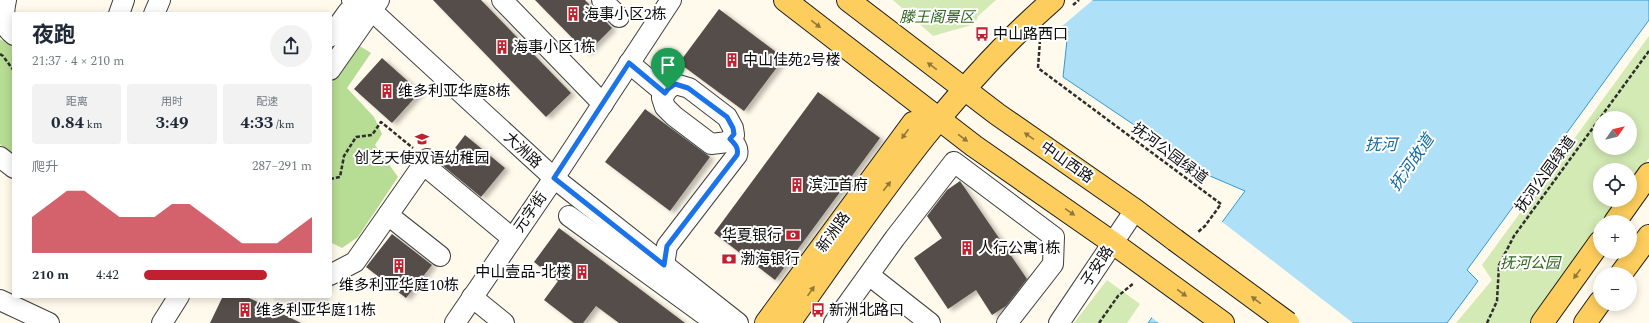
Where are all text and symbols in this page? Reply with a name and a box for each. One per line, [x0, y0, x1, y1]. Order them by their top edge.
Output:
place label: 海事小区2栋 [584, 3, 667, 26]
building icon: 海事小区2栋 [565, 6, 581, 22]
park label: 滕王阁景区 [899, 6, 976, 29]
text: 夜跑 [32, 19, 76, 52]
one-way arrow [810, 20, 821, 28]
place label: 中山路西口 [993, 23, 1068, 46]
button: share [270, 25, 312, 67]
bus stop icon: 中山路西口 [974, 26, 990, 42]
place label: 海事小区1栋 [513, 36, 596, 59]
building icon: 海事小区1栋 [494, 39, 510, 55]
pin [651, 48, 685, 89]
place label: 中山佳苑2号楼 [743, 49, 841, 72]
text: 21:37 · 4 × 210 m [32, 51, 124, 71]
building icon: 中山佳苑2号楼 [724, 52, 740, 68]
icon: arrive [657, 54, 679, 76]
one-way arrow [927, 62, 937, 70]
place label: 维多利亚华庭8栋 [398, 80, 511, 103]
building icon: 维多利亚华庭8栋 [379, 83, 395, 99]
text: 距离 [66, 93, 88, 110]
text: 用时 [161, 93, 183, 110]
text: 配速 [256, 93, 278, 110]
text: 0.84 [51, 110, 84, 136]
text: 3:49 [155, 110, 189, 136]
text: 4:33 [240, 110, 273, 136]
north arrow [1593, 111, 1637, 155]
map controls [1593, 111, 1637, 311]
text: km [84, 116, 102, 133]
text: /km [273, 116, 294, 133]
street label: 抚河公园绿道 [1127, 117, 1213, 190]
street label: 大洲路 [498, 127, 547, 174]
one-way arrow [901, 128, 909, 139]
water label: 抚河故道 [1384, 128, 1441, 196]
school or university icon: 创艺天使双语幼稚园 [414, 131, 430, 147]
street label: 抚河公园绿道 [1510, 131, 1581, 217]
one-way arrow [1024, 132, 1034, 140]
water label: 抚河 [1365, 133, 1400, 157]
one-way arrow [958, 134, 968, 142]
street label: 中山西路 [1036, 136, 1098, 189]
place label: 创艺天使双语幼稚园 [354, 147, 490, 170]
text: 287–291 m [252, 156, 312, 176]
text: 爬升 [32, 157, 58, 177]
button: locate [1593, 163, 1637, 207]
place label: 滨江首府 [808, 174, 868, 197]
building icon: 滨江首府 [789, 177, 805, 193]
one-way arrow [883, 180, 891, 191]
street label: 元字街 [508, 187, 553, 237]
street label: 新洲路 [811, 207, 856, 257]
one-way arrow [1064, 208, 1075, 216]
button: + [1593, 215, 1637, 259]
place label: 华夏银行 [722, 224, 782, 247]
bank icon: 华夏银行 [785, 227, 801, 243]
place label: 人行公寓1栋 [978, 237, 1061, 260]
building icon: 人行公寓1栋 [959, 240, 975, 256]
street label: 子安路 [1075, 241, 1120, 291]
place label: 渤海银行 [740, 248, 800, 271]
bank icon: 渤海银行 [721, 251, 737, 267]
park label: 抚河公园 [1500, 252, 1562, 275]
building icon: 维多利亚华庭10栋 [391, 258, 407, 274]
place label: 中山壹品-北楼 [475, 261, 571, 284]
building icon: 中山壹品-北楼 [574, 264, 590, 280]
text: 210 m [32, 265, 69, 285]
text: 4:42 [96, 265, 119, 285]
button: − [1593, 267, 1637, 311]
one-way arrow [1573, 269, 1581, 279]
place label: 维多利亚华庭10栋 [339, 274, 459, 297]
one-way arrow [807, 286, 815, 297]
one-way arrow [1177, 289, 1187, 297]
one-way arrow [1251, 296, 1262, 304]
place label: 维多利亚华庭11栋 [256, 299, 376, 322]
place label: 新洲北路口 [829, 299, 904, 322]
building icon: 维多利亚华庭11栋 [237, 302, 253, 318]
bus stop icon: 新洲北路口 [810, 302, 826, 318]

